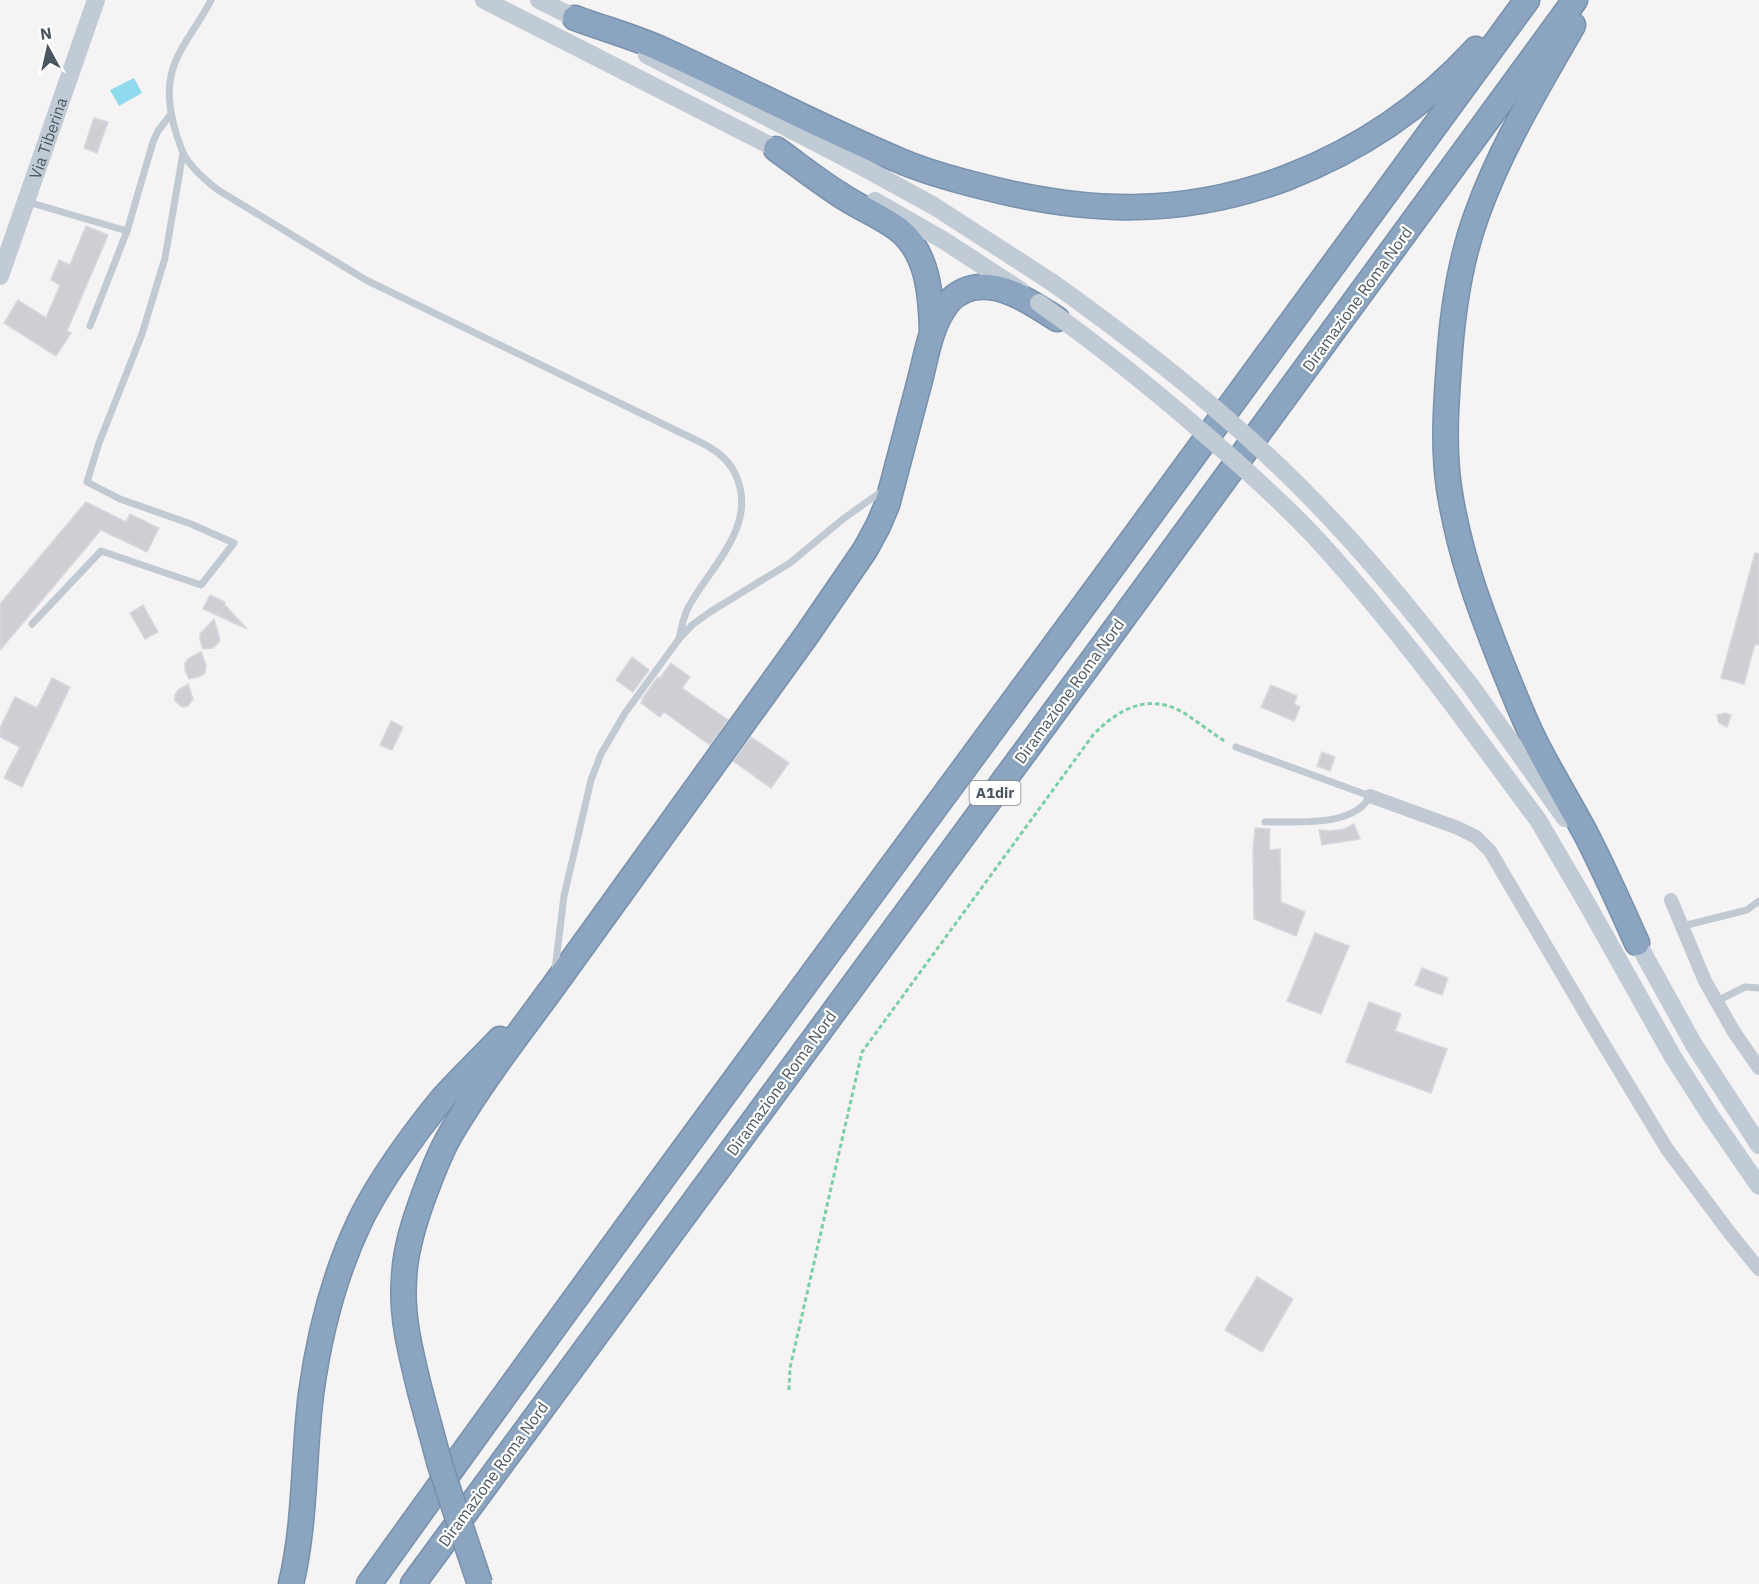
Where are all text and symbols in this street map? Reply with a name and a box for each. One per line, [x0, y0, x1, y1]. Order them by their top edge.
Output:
north arrow [18, 18, 78, 78]
text: N [39, 22, 53, 44]
street label: Via Tiberina [25, 94, 71, 181]
street label: Diramazione Roma Nord [1298, 223, 1416, 375]
street label: Diramazione Roma Nord [1010, 615, 1128, 767]
road number: A1dir [970, 781, 1020, 805]
street label: Diramazione Roma Nord [722, 1007, 840, 1159]
street label: Diramazione Roma Nord [434, 1398, 552, 1550]

